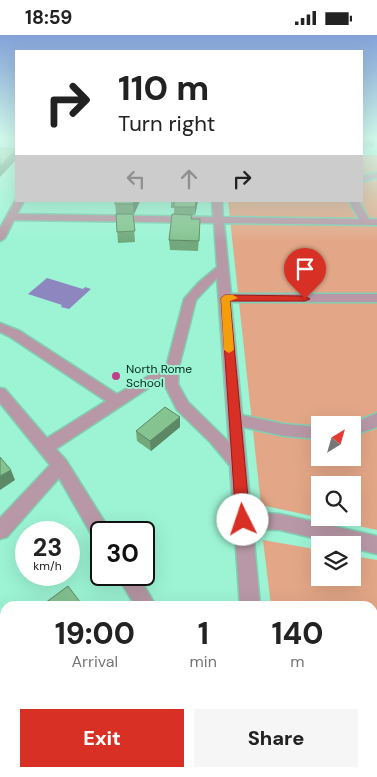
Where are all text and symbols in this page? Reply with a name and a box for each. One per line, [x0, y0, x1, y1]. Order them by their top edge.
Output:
text: 18:59 [25, 5, 72, 30]
text: 110 m [118, 65, 209, 111]
icon: right [35, 70, 100, 135]
text: Turn right [118, 109, 215, 138]
icon: left [122, 165, 150, 193]
icon: ahead [175, 165, 203, 193]
icon: right [228, 165, 256, 193]
pin [284, 248, 326, 299]
icon: arrive [291, 255, 319, 283]
place label: North Rome School [126, 361, 192, 391]
marker: North Rome School [110, 370, 122, 382]
north arrow [311, 416, 361, 466]
map controls [311, 416, 361, 586]
button: search [311, 476, 361, 526]
position arrow [216, 493, 268, 545]
speed limit sign: 30 [90, 521, 155, 586]
text: 23 [33, 531, 62, 564]
button: layers [311, 536, 361, 586]
text: km/h [33, 558, 62, 574]
text: 19:00 [55, 614, 135, 653]
text: 1 [198, 614, 209, 653]
text: 140 [271, 614, 323, 653]
text: Arrival [71, 651, 118, 672]
text: min [190, 651, 217, 672]
text: m [290, 651, 305, 672]
button: Exit [20, 709, 184, 767]
button: Share [194, 709, 358, 767]

